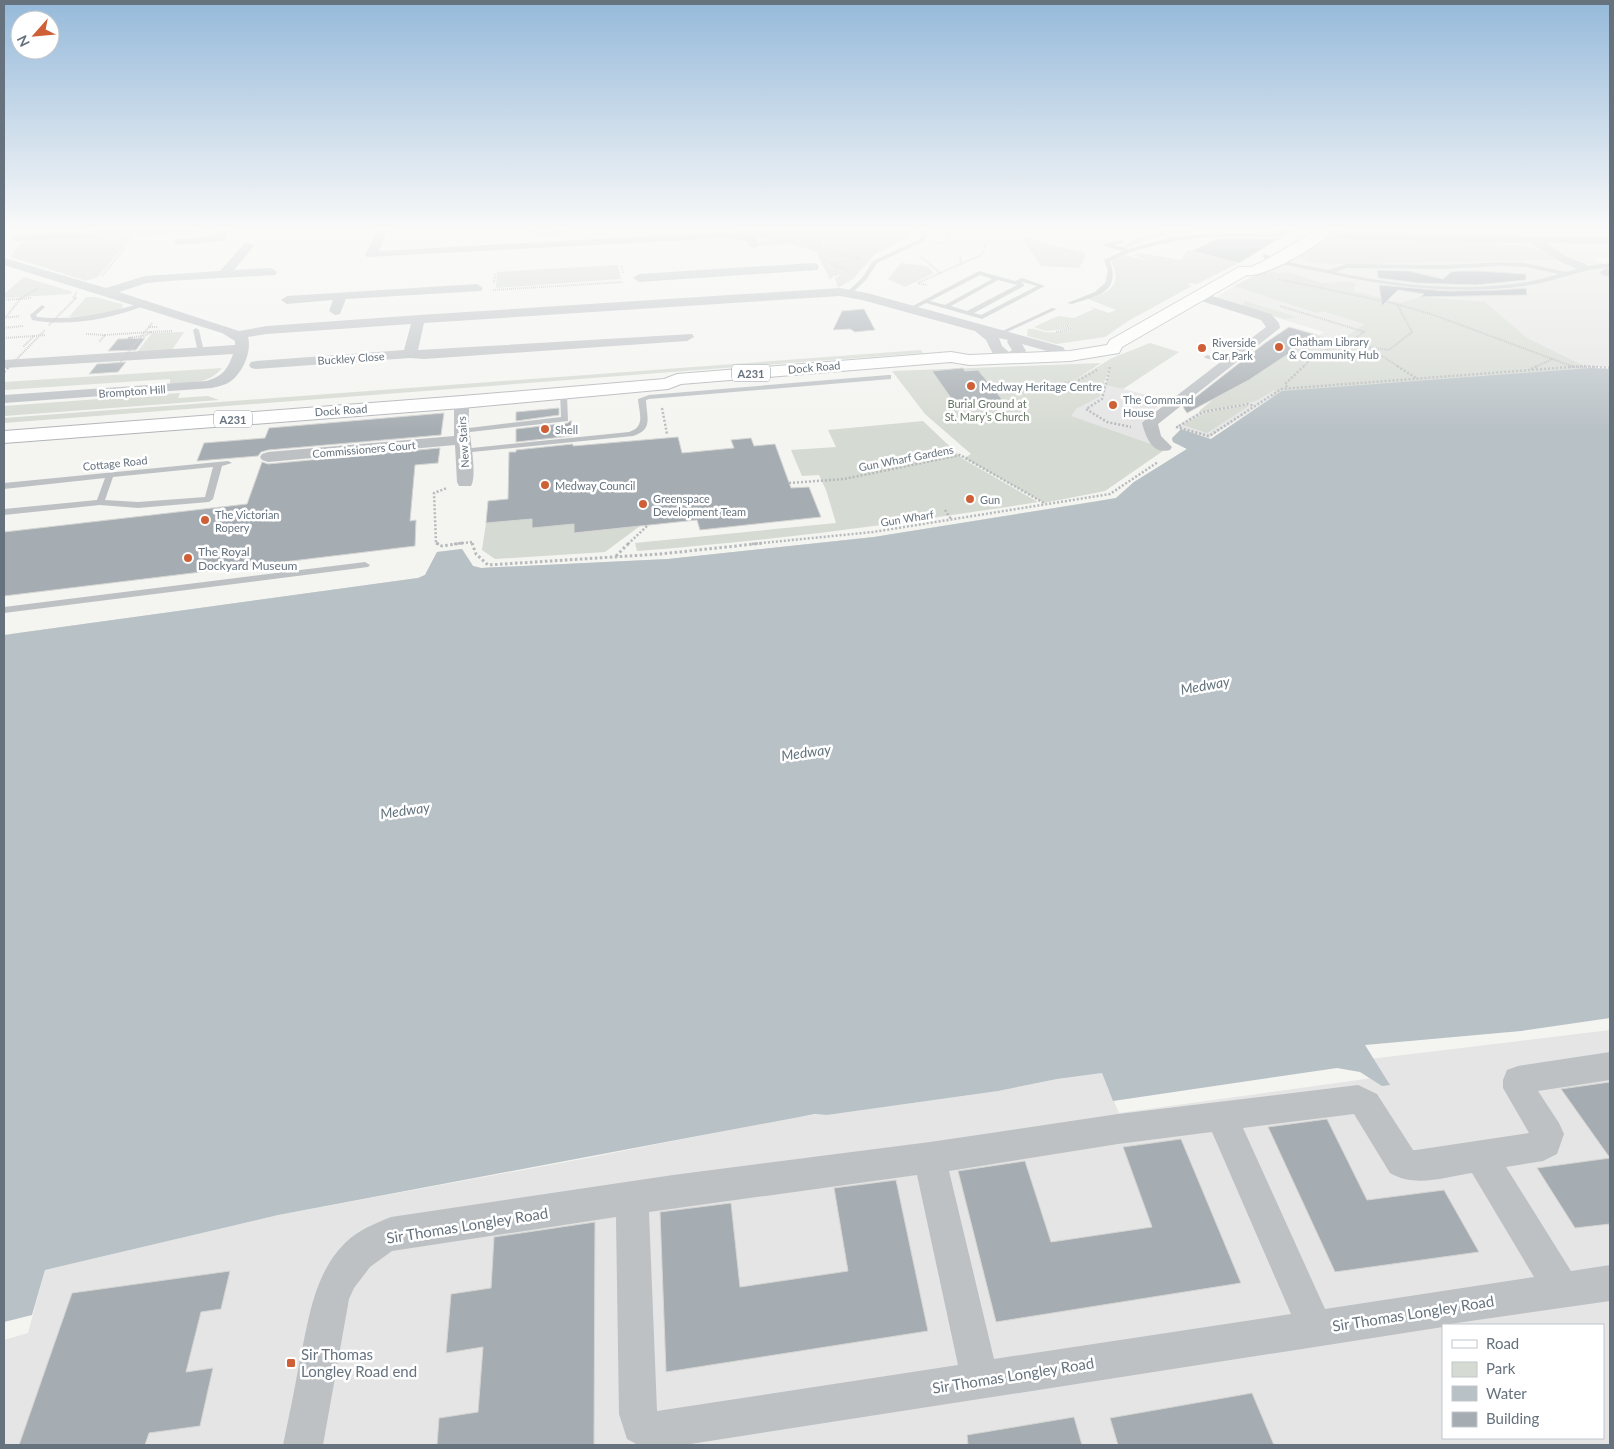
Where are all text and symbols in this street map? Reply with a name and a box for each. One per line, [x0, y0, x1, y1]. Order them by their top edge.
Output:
north arrow [10, 10, 60, 60]
text: N [13, 32, 33, 50]
place label: Chatham Library & Community Hub [1289, 335, 1379, 361]
place label: Riverside Car Park [1212, 336, 1256, 362]
marker: Chatham Library & Community Hub [1273, 341, 1285, 353]
marker: Riverside Car Park [1196, 342, 1208, 354]
street label: Buckley Close [317, 349, 385, 367]
street label: Dock Road [787, 358, 841, 376]
road number: A231 [732, 364, 770, 382]
marker: Medway Heritage Centre [965, 380, 977, 392]
place label: Medway Heritage Centre [981, 380, 1102, 393]
street label: Brompton Hill [98, 382, 166, 400]
place label: The Command House [1123, 393, 1194, 419]
park label: Burial Ground at St. Mary’s Church [945, 397, 1029, 423]
marker: The Command House [1107, 399, 1119, 411]
street label: Dock Road [314, 402, 368, 418]
road number: A231 [214, 410, 252, 428]
street label: New Stairs [455, 416, 471, 468]
marker: Shell [539, 423, 551, 435]
place label: Shell [555, 423, 578, 436]
street label: Commissioners Court [312, 438, 416, 460]
street label: Gun Wharf Gardens [857, 442, 955, 474]
street label: Cottage Road [82, 453, 148, 473]
marker: Medway Council [539, 479, 551, 491]
place label: Medway Council [555, 479, 635, 492]
place label: Greenspace Development Team [653, 492, 746, 518]
marker: Gun [964, 493, 976, 505]
place label: Gun [980, 493, 1000, 506]
marker: Greenspace Development Team [637, 498, 649, 510]
street label: Gun Wharf [879, 507, 935, 529]
place label: The Victorian Ropery [215, 508, 280, 534]
marker: The Victorian Ropery [199, 514, 211, 526]
place label: The Royal Dockyard Museum [198, 544, 298, 573]
marker: The Royal Dockyard Museum [182, 552, 194, 564]
water label: Medway [1179, 672, 1231, 698]
water label: Medway [780, 740, 832, 764]
water label: Medway [379, 798, 431, 822]
street label: Sir Thomas Longley Road [385, 1203, 549, 1247]
street label: Sir Thomas Longley Road [1331, 1291, 1495, 1335]
legend [1442, 1324, 1604, 1439]
text: Road [1486, 1334, 1519, 1352]
place label: Sir Thomas Longley Road end [301, 1345, 417, 1380]
street label: Sir Thomas Longley Road [931, 1353, 1095, 1397]
marker: Sir Thomas Longley Road end [285, 1357, 297, 1369]
text: Park [1486, 1359, 1516, 1377]
text: Water [1486, 1384, 1527, 1402]
text: Building [1486, 1409, 1539, 1427]

